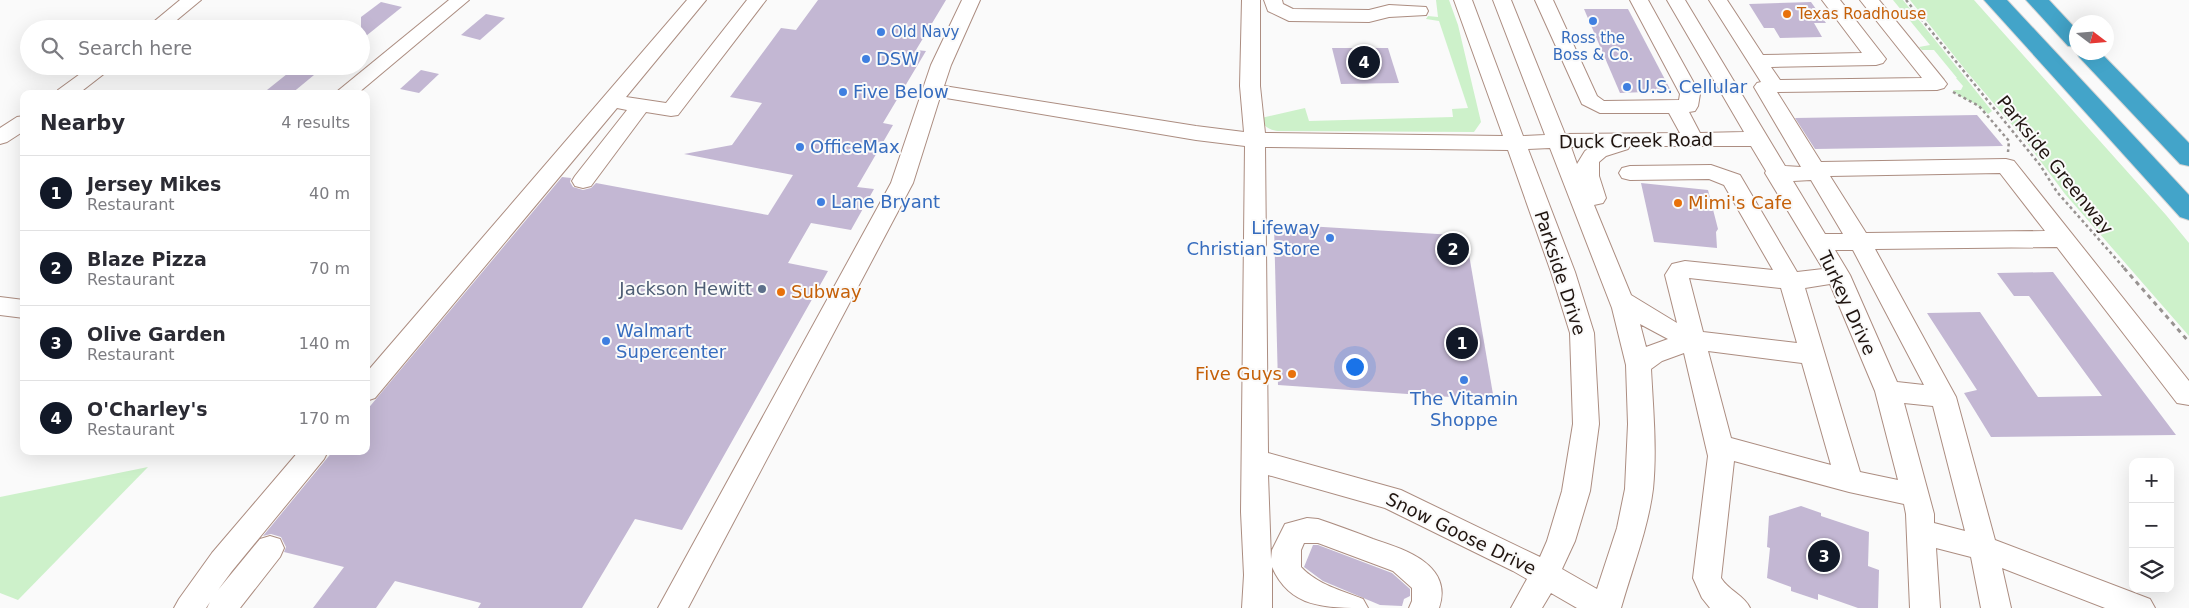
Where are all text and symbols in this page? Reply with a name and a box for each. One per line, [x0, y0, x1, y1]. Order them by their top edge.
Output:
place label: Texas Roadhouse [1796, 5, 1926, 23]
marker: Texas Roadhouse [1781, 8, 1793, 20]
marker: Ross the Boss & Co. [1587, 15, 1599, 27]
north arrow [2069, 15, 2114, 60]
search box [20, 20, 370, 75]
place label: Old Navy [891, 23, 960, 41]
marker: Old Navy [875, 26, 887, 38]
place label: Ross the Boss & Co. [1553, 29, 1633, 64]
icon: search [38, 34, 66, 62]
text: Search here [78, 37, 192, 59]
pin: 4 [1348, 43, 1380, 81]
place label: DSW [876, 48, 919, 69]
marker: DSW [860, 53, 872, 65]
place label: U.S. Cellular [1637, 76, 1748, 97]
place label: Five Below [853, 81, 949, 102]
marker: U.S. Cellular [1621, 81, 1633, 93]
marker: Five Below [837, 86, 849, 98]
street label: Parkside Greenway [1993, 91, 2118, 239]
text: Nearby [40, 111, 125, 135]
text: 4 results [281, 113, 350, 132]
street label: Duck Creek Road [1559, 129, 1713, 152]
place label: OfficeMax [810, 136, 900, 157]
marker: OfficeMax [794, 141, 806, 153]
text: Jersey Mikes [87, 173, 221, 195]
text: 1 [50, 184, 62, 203]
text: 40 m [309, 184, 350, 203]
place label: Lane Bryant [831, 191, 940, 212]
place label: Mimi's Cafe [1688, 192, 1792, 213]
text: Restaurant [87, 195, 175, 214]
marker: Lane Bryant [815, 196, 827, 208]
marker: Mimi's Cafe [1672, 197, 1684, 209]
street label: Parkside Drive [1530, 208, 1590, 338]
place label: Lifeway Christian Store [1186, 217, 1320, 259]
pin: 2 [1437, 230, 1469, 268]
marker: Lifeway Christian Store [1324, 232, 1336, 244]
street label: Turkey Drive [1814, 247, 1881, 358]
text: Blaze Pizza [87, 248, 207, 270]
text: 2 [50, 259, 62, 278]
text: 70 m [309, 259, 350, 278]
text: Restaurant [87, 270, 175, 289]
place label: Jackson Hewitt [618, 278, 752, 299]
place label: Subway [791, 281, 862, 302]
marker: Jackson Hewitt [756, 283, 768, 295]
marker: Subway [775, 286, 787, 298]
place label: Walmart Supercenter [616, 320, 727, 362]
text: Olive Garden [87, 323, 226, 345]
pin: 1 [1446, 324, 1478, 362]
text: 3 [50, 334, 62, 353]
text: 140 m [299, 334, 350, 353]
marker: Walmart Supercenter [600, 335, 612, 347]
text: Restaurant [87, 345, 175, 364]
your location [1342, 354, 1368, 380]
place label: Five Guys [1195, 363, 1282, 384]
marker: Five Guys [1286, 368, 1298, 380]
marker: The Vitamin Shoppe [1458, 374, 1470, 386]
place label: The Vitamin Shoppe [1409, 388, 1518, 430]
text: O'Charley's [87, 398, 208, 420]
text: 4 [50, 409, 62, 428]
text: 170 m [299, 409, 350, 428]
text: Restaurant [87, 420, 175, 439]
map controls [2129, 458, 2174, 593]
button: + [2129, 458, 2174, 503]
street label: Snow Goose Drive [1383, 488, 1540, 579]
button: − [2129, 503, 2174, 548]
pin: 3 [1808, 537, 1840, 575]
button: layers [2129, 548, 2174, 593]

